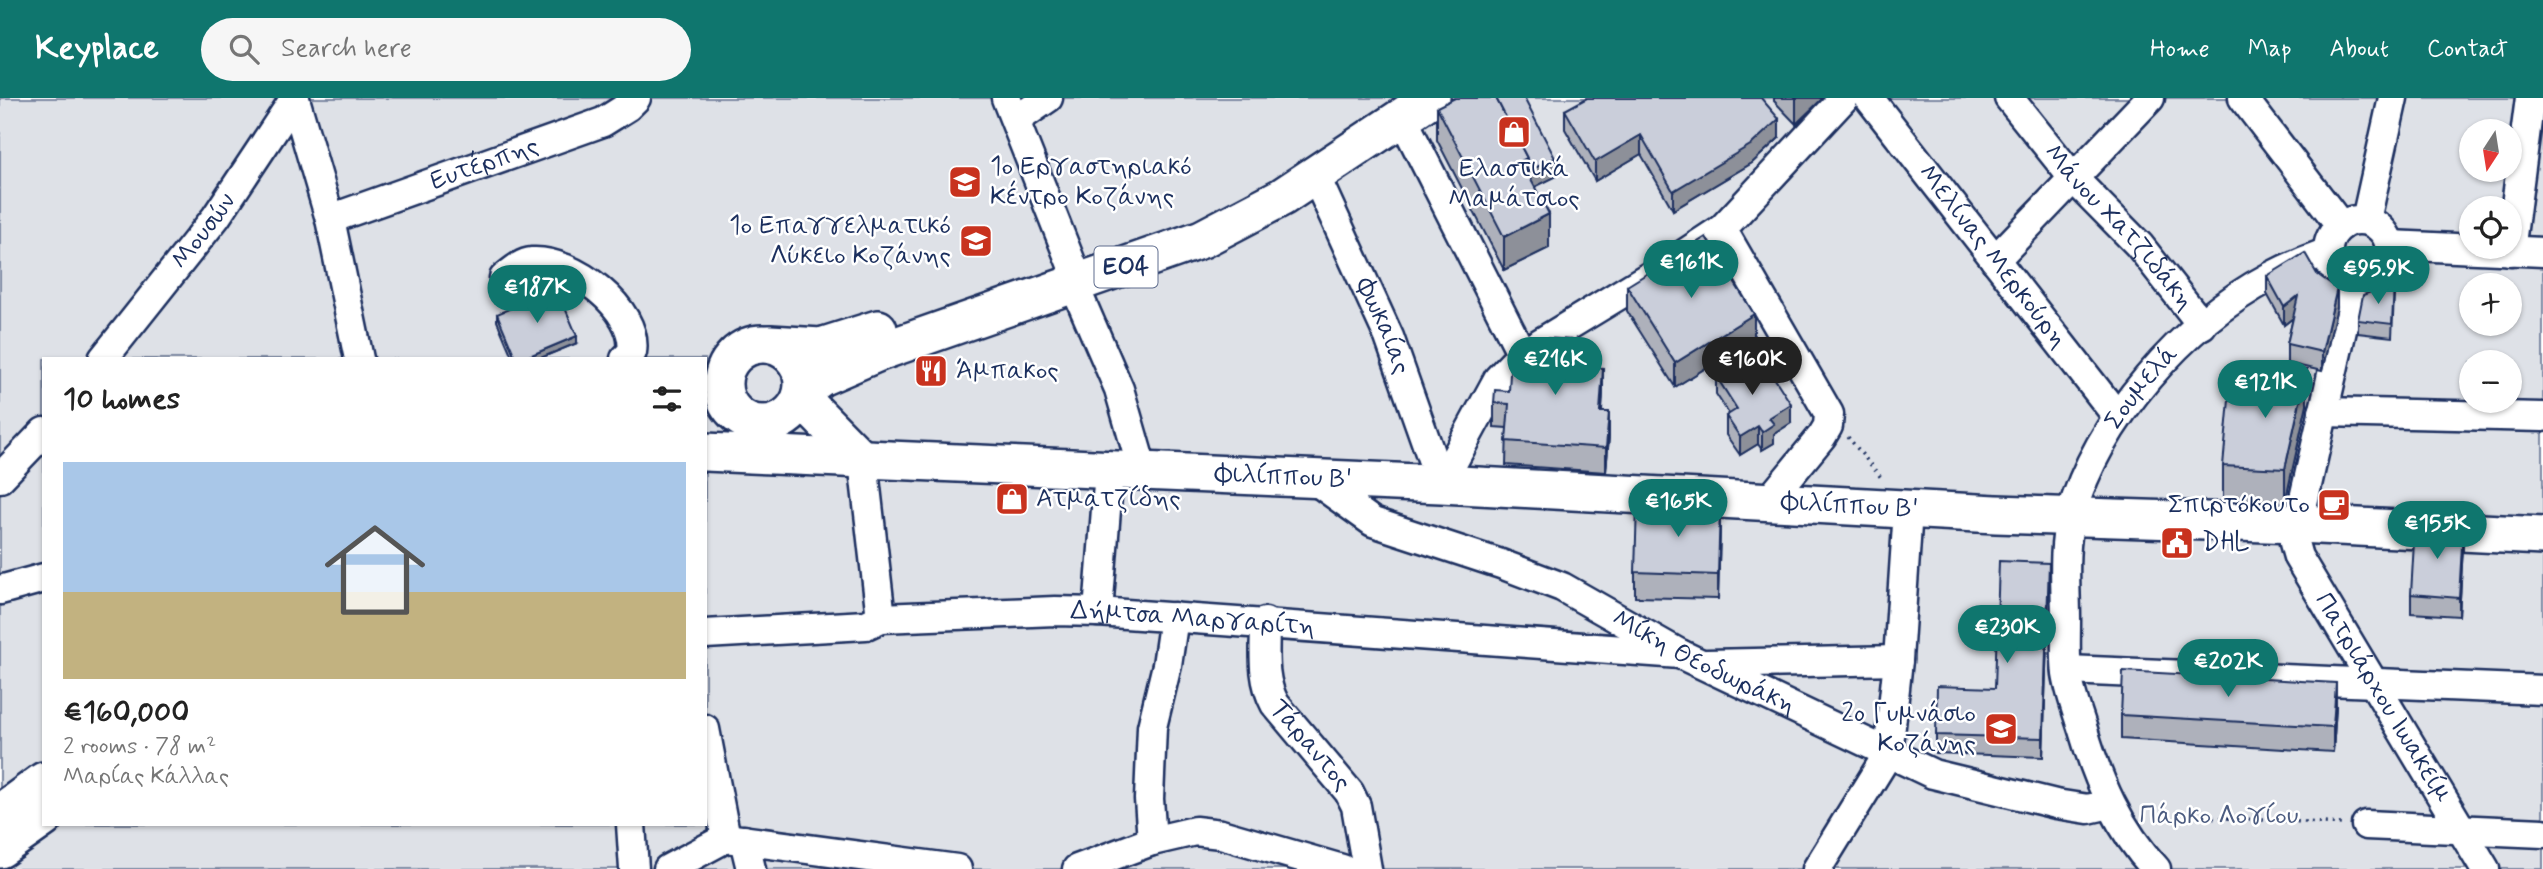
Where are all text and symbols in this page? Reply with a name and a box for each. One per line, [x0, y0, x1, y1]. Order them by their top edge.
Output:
search box [201, 18, 691, 81]
text: Keyplace [35, 27, 159, 71]
icon: search [225, 30, 263, 68]
text: Search here [281, 32, 412, 66]
text: Home [2150, 34, 2210, 65]
text: Map [2248, 34, 2292, 65]
text: About [2330, 34, 2389, 65]
text: Contact [2427, 34, 2508, 65]
shop icon: Ελαστικά Μαμάτσιος [1495, 113, 1533, 151]
north arrow [2459, 119, 2522, 182]
map controls [2459, 119, 2522, 413]
street label: Ευτέρπης [426, 129, 543, 199]
street label: Μάνου Χατζιδάκη [2036, 137, 2202, 318]
place label: 1ο Εργαστηριακό Κέντρο Κοζάνης [990, 150, 1192, 214]
place label: Ελαστικά Μαμάτσιος [1448, 152, 1580, 216]
street label: Μελίνας Μερκούρη [1910, 158, 2075, 355]
school or university icon: 1ο Εργαστηριακό Κέντρο Κοζάνης [946, 163, 984, 201]
street label: Μουσών [164, 186, 244, 276]
button: locate [2459, 196, 2522, 259]
place label: 1ο Επαγγελματικό Λύκειο Κοζάνης [729, 209, 951, 273]
school or university icon: 1ο Επαγγελματικό Λύκειο Κοζάνης [957, 222, 995, 260]
pin: €161K [1642, 240, 1740, 300]
road number: ΕΟ4 [1094, 246, 1158, 288]
pin: €95.9K [2321, 246, 2435, 306]
text: €161K [1659, 248, 1723, 278]
text: €95.9K [2343, 254, 2413, 284]
pin: €187K [488, 266, 586, 325]
street label: Φωκαίας [1347, 272, 1418, 379]
text: €187K [503, 273, 571, 303]
button: + [2459, 273, 2522, 336]
pin: €216K [1506, 338, 1604, 397]
pin: €160K [1703, 338, 1801, 397]
street label: Σουμελά [2097, 338, 2186, 436]
text: €216K [1523, 345, 1587, 375]
text: €160K [1718, 345, 1786, 375]
button: − [2459, 350, 2522, 413]
restaurant icon: Άμπακος [912, 352, 950, 390]
place label: Άμπακος [956, 354, 1059, 388]
pin: €121K [2216, 360, 2314, 420]
text: €121K [2234, 368, 2296, 398]
text: 10 homes [63, 380, 180, 419]
icon: filters [648, 380, 686, 418]
street label: Φιλίππου Β' [1213, 457, 1353, 497]
shop icon: Ατματζίδης [993, 480, 1031, 518]
pin: €165K [1629, 480, 1727, 539]
place label: Ατματζίδης [1036, 482, 1181, 516]
street label: Φιλίππου Β' [1779, 485, 1919, 527]
cafe icon: Σπιρτόκουτο [2315, 486, 2353, 524]
text: €165K [1644, 487, 1712, 517]
place label: Σπιρτόκουτο [2168, 488, 2310, 522]
pin: €155K [2388, 502, 2486, 561]
icon: home [312, 507, 438, 633]
text: €155K [2404, 509, 2470, 539]
public building icon: DHL [2158, 524, 2196, 562]
place label: DHL [2202, 526, 2250, 560]
street label: Πατριάρχου Ιωακείμ [2306, 587, 2459, 810]
street label: Δήμτσα Μαργαρίτη [1070, 594, 1316, 645]
street label: Μίκη Θεοδωράκη [1606, 602, 1801, 723]
pin: €230K [1958, 606, 2056, 665]
text: €230K [1974, 613, 2040, 643]
pin: €202K [2179, 640, 2277, 699]
text: €202K [2193, 647, 2263, 677]
text: €160,000 [63, 693, 189, 732]
street label: Τάραντος [1262, 693, 1358, 799]
place label: 2o Γυμνάσιο Κοζάνης [1841, 697, 1976, 761]
school or university icon: 2o Γυμνάσιο Κοζάνης [1982, 710, 2020, 748]
text: 2 rooms · 78 m² [63, 732, 216, 762]
text: Μαρίας Κάλλας [63, 762, 229, 792]
park label: Πάρκο Λογίου [2140, 799, 2298, 833]

